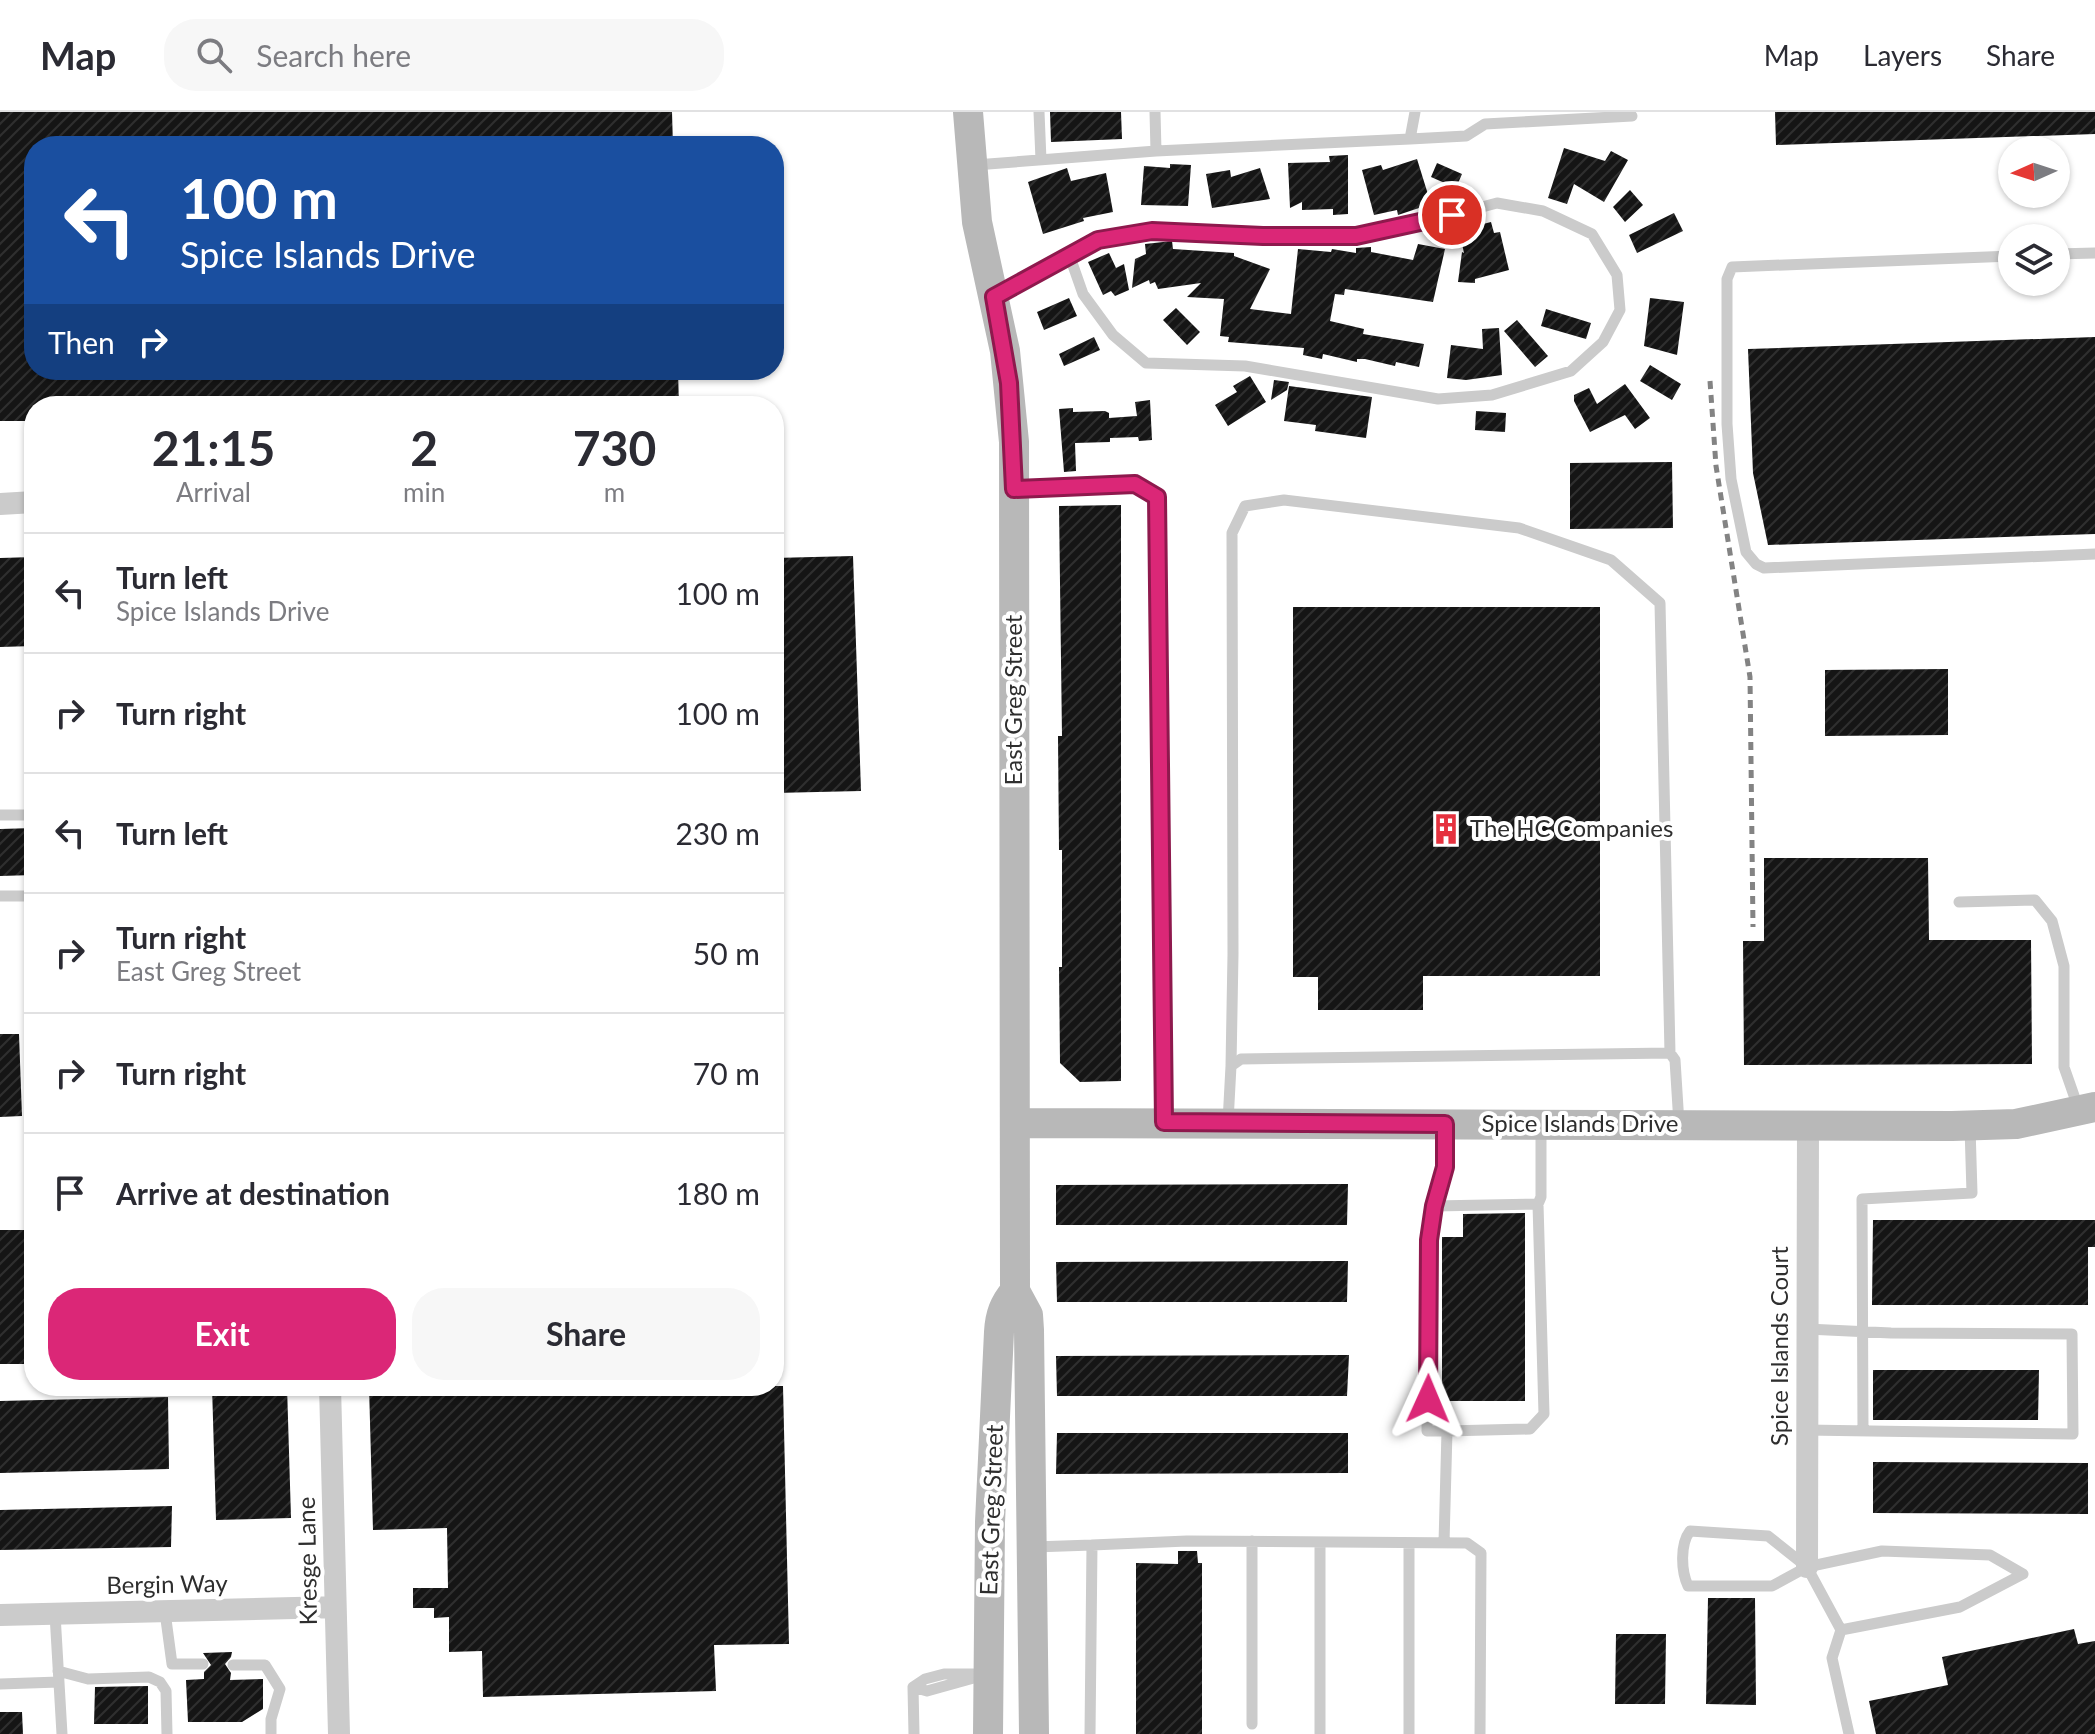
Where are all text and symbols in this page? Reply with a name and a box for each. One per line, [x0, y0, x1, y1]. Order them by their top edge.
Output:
search box [164, 19, 724, 91]
text: Map [40, 32, 116, 78]
icon: search [192, 33, 236, 77]
text: Search here [256, 37, 411, 73]
text: Map [1764, 38, 1819, 72]
text: Layers [1863, 38, 1942, 72]
text: Share [1986, 38, 2055, 72]
north arrow [1998, 136, 2070, 208]
map controls [1998, 136, 2070, 296]
text: 100 m [180, 164, 338, 231]
icon: left [48, 168, 152, 272]
pin [1418, 181, 1486, 249]
icon: arrive [1430, 193, 1474, 237]
button: layers [1998, 224, 2070, 296]
text: Spice Islands Drive [180, 232, 475, 276]
icon: right [131, 320, 175, 364]
text: Then [48, 324, 115, 360]
text: 21:15 [152, 419, 275, 476]
text: 2 [410, 419, 438, 476]
text: 730 [573, 419, 656, 476]
text: Arrival [176, 476, 251, 508]
text: min [403, 476, 445, 508]
text: m [604, 476, 625, 508]
text: Turn left [116, 559, 228, 595]
icon: left [48, 571, 92, 615]
text: 100 m [675, 575, 760, 611]
text: Spice Islands Drive [116, 595, 329, 627]
street label: East Greg Street [998, 614, 1027, 785]
icon: right [48, 691, 92, 735]
text: Turn right [116, 695, 246, 731]
text: 100 m [675, 695, 760, 731]
icon: left [48, 811, 92, 855]
building icon: The HC Companies [1429, 812, 1463, 846]
place label: The HC Companies [1470, 813, 1673, 842]
text: Turn left [116, 815, 228, 851]
text: 230 m [675, 815, 760, 851]
text: Turn right [116, 919, 246, 955]
icon: right [48, 931, 92, 975]
text: 50 m [693, 935, 760, 971]
text: East Greg Street [116, 955, 301, 987]
icon: right [48, 1051, 92, 1095]
text: Turn right [116, 1055, 246, 1091]
text: 70 m [693, 1055, 760, 1091]
street label: Spice Islands Drive [1482, 1108, 1678, 1137]
icon: arrive [48, 1171, 92, 1215]
text: Arrive at destination [116, 1175, 390, 1211]
text: 180 m [675, 1175, 760, 1211]
street label: Spice Islands Court [1764, 1246, 1793, 1446]
button: Exit [48, 1288, 396, 1380]
button: Share [412, 1288, 760, 1380]
position arrow [1386, 1357, 1470, 1441]
street label: East Greg Street [973, 1424, 1008, 1596]
street label: Kresge Lane [291, 1497, 322, 1626]
street label: Bergin Way [106, 1568, 229, 1599]

